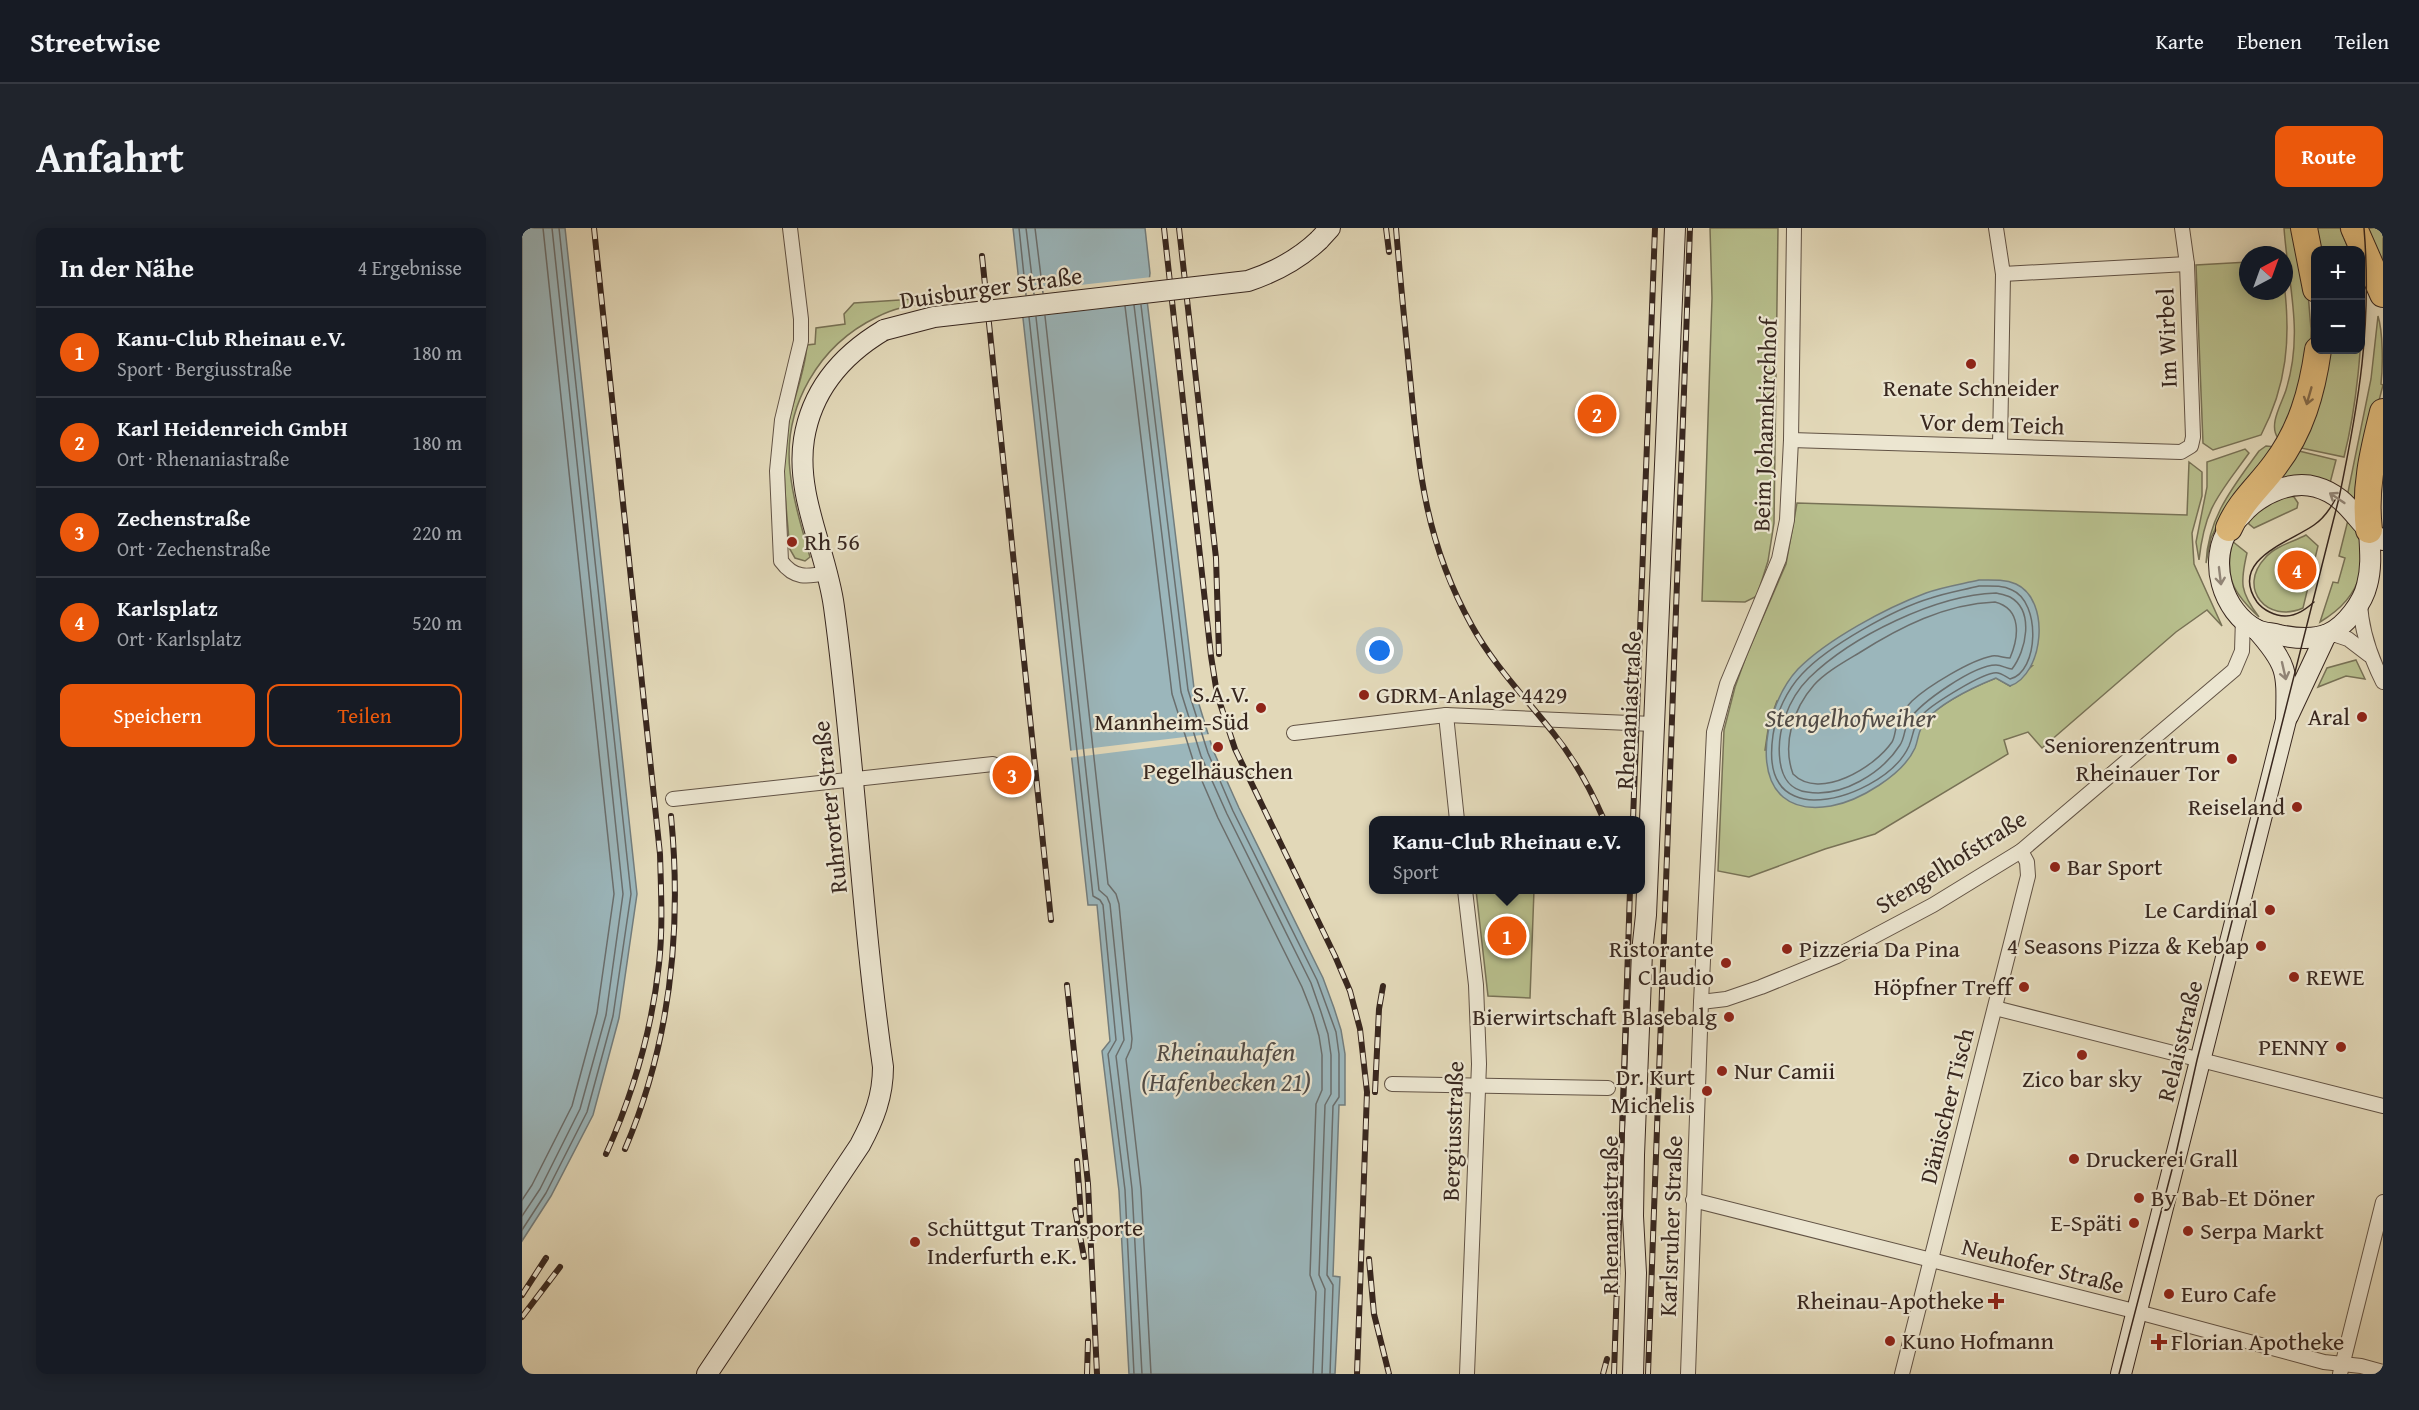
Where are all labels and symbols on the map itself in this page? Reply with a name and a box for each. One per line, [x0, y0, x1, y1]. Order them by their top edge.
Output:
north arrow [2239, 246, 2293, 300]
street label: Duisburger Straße [897, 257, 1084, 318]
street label: Im Wirbel [2147, 287, 2186, 388]
street label: Beim Johannkirchhof [1743, 315, 1786, 532]
marker: Renate Schneider [1964, 357, 1978, 371]
place label: Renate Schneider [1883, 370, 2059, 405]
one-way arrow [2303, 387, 2314, 406]
pin: 2 [1578, 392, 1616, 436]
street label: Vor dem Teich [1919, 403, 2066, 444]
one-way arrow [2329, 491, 2346, 504]
place label: Rh 56 [804, 524, 860, 559]
marker: Rh 56 [785, 535, 799, 549]
pin: 4 [2278, 548, 2316, 592]
one-way arrow [2215, 565, 2226, 585]
street label: Rhenaniastraße [1607, 630, 1650, 790]
your location [1365, 636, 1394, 665]
one-way arrow [2278, 661, 2290, 680]
place label: S.A.V. Mannheim-Süd [1094, 676, 1249, 739]
place label: GDRM-Anlage 4429 [1376, 677, 1567, 712]
marker: GDRM-Anlage 4429 [1357, 688, 1371, 702]
water label: Stengelhofweiher [1764, 698, 1937, 737]
place label: Aral [2308, 699, 2350, 734]
marker: S.A.V. Mannheim-Süd [1254, 701, 1268, 715]
marker: Aral [2355, 710, 2369, 724]
street label: Ruhrorter Straße [803, 719, 856, 895]
place label: Seniorenzentrum Rheinauer Tor [2044, 727, 2220, 790]
marker: Pegelhäuschen [1211, 740, 1225, 754]
pin: 3 [992, 752, 1032, 798]
marker: Seniorenzentrum Rheinauer Tor [2225, 752, 2239, 766]
place label: Pegelhäuschen [1143, 753, 1293, 788]
place label: Reiseland [2188, 789, 2285, 824]
marker: Reiseland [2290, 800, 2304, 814]
street label: Stengelhofstraße [1868, 801, 2033, 922]
place label: Bar Sport [2067, 849, 2163, 884]
marker: Bar Sport [2048, 860, 2062, 874]
place label: Le Cardinal [2145, 892, 2258, 927]
marker: Le Cardinal [2263, 903, 2277, 917]
pin: 1 [1488, 914, 1526, 958]
place label: 4 Seasons Pizza & Kebap [2007, 928, 2249, 963]
place label: Ristorante Claudio [1609, 931, 1714, 994]
place label: Pizzeria Da Pina [1799, 931, 1960, 966]
marker: 4 Seasons Pizza & Kebap [2254, 939, 2268, 953]
marker: Pizzeria Da Pina [1780, 942, 1794, 956]
marker: Ristorante Claudio [1719, 956, 1733, 970]
place label: REWE [2306, 959, 2365, 994]
place label: Höpfner Treff [1874, 969, 2015, 1004]
marker: REWE [2287, 970, 2301, 984]
street label: Relaisstraße [2148, 977, 2211, 1105]
marker: Höpfner Treff [2017, 980, 2031, 994]
place label: Bierwirtschaft Blasebalg [1472, 999, 1717, 1034]
marker: Bierwirtschaft Blasebalg [1722, 1010, 1736, 1024]
street label: Dänischer Tisch [1910, 1024, 1983, 1187]
place label: PENNY [2258, 1029, 2329, 1064]
water label: Rheinauhafen (Hafenbecken 21) [1141, 1032, 1311, 1101]
marker: PENNY [2334, 1040, 2348, 1054]
marker: Zico bar sky [2075, 1048, 2089, 1062]
place label: Nur Camii [1734, 1053, 1836, 1088]
place label: Dr. Kurt Michelis [1611, 1059, 1696, 1122]
street label: Bergiusstraße [1433, 1060, 1472, 1202]
place label: Zico bar sky [2022, 1061, 2142, 1096]
marker: Nur Camii [1715, 1064, 1729, 1078]
marker: Dr. Kurt Michelis [1700, 1084, 1714, 1098]
street label: Rhenaniastraße [1592, 1135, 1627, 1295]
street label: Karlsruher Straße [1650, 1135, 1691, 1317]
place label: Druckerei Grall [2086, 1141, 2238, 1176]
marker: Druckerei Grall [2067, 1152, 2081, 1166]
place label: By Bab-Et Döner [2151, 1180, 2315, 1215]
marker: By Bab-Et Döner [2132, 1191, 2146, 1205]
place label: E-Späti [2050, 1205, 2122, 1240]
place label: Schüttgut Transporte Inderfurth e.K. [927, 1210, 1143, 1273]
place label: Serpa Markt [2200, 1213, 2325, 1248]
marker: E-Späti [2127, 1216, 2141, 1230]
marker: Serpa Markt [2181, 1224, 2195, 1238]
street label: Neuhofer Straße [1958, 1228, 2128, 1303]
marker: Schüttgut Transporte Inderfurth e.K. [908, 1235, 922, 1249]
place label: Euro Cafe [2181, 1276, 2277, 1311]
place label: Rheinau-Apotheke [1797, 1283, 1984, 1318]
marker: Euro Cafe [2162, 1287, 2176, 1301]
marker: Rheinau-Apotheke [1989, 1294, 2003, 1308]
place label: Kuno Hofmann [1902, 1323, 2054, 1358]
place label: Florian Apotheke [2171, 1324, 2344, 1359]
marker: Kuno Hofmann [1883, 1334, 1897, 1348]
marker: Florian Apotheke [2152, 1335, 2166, 1349]

